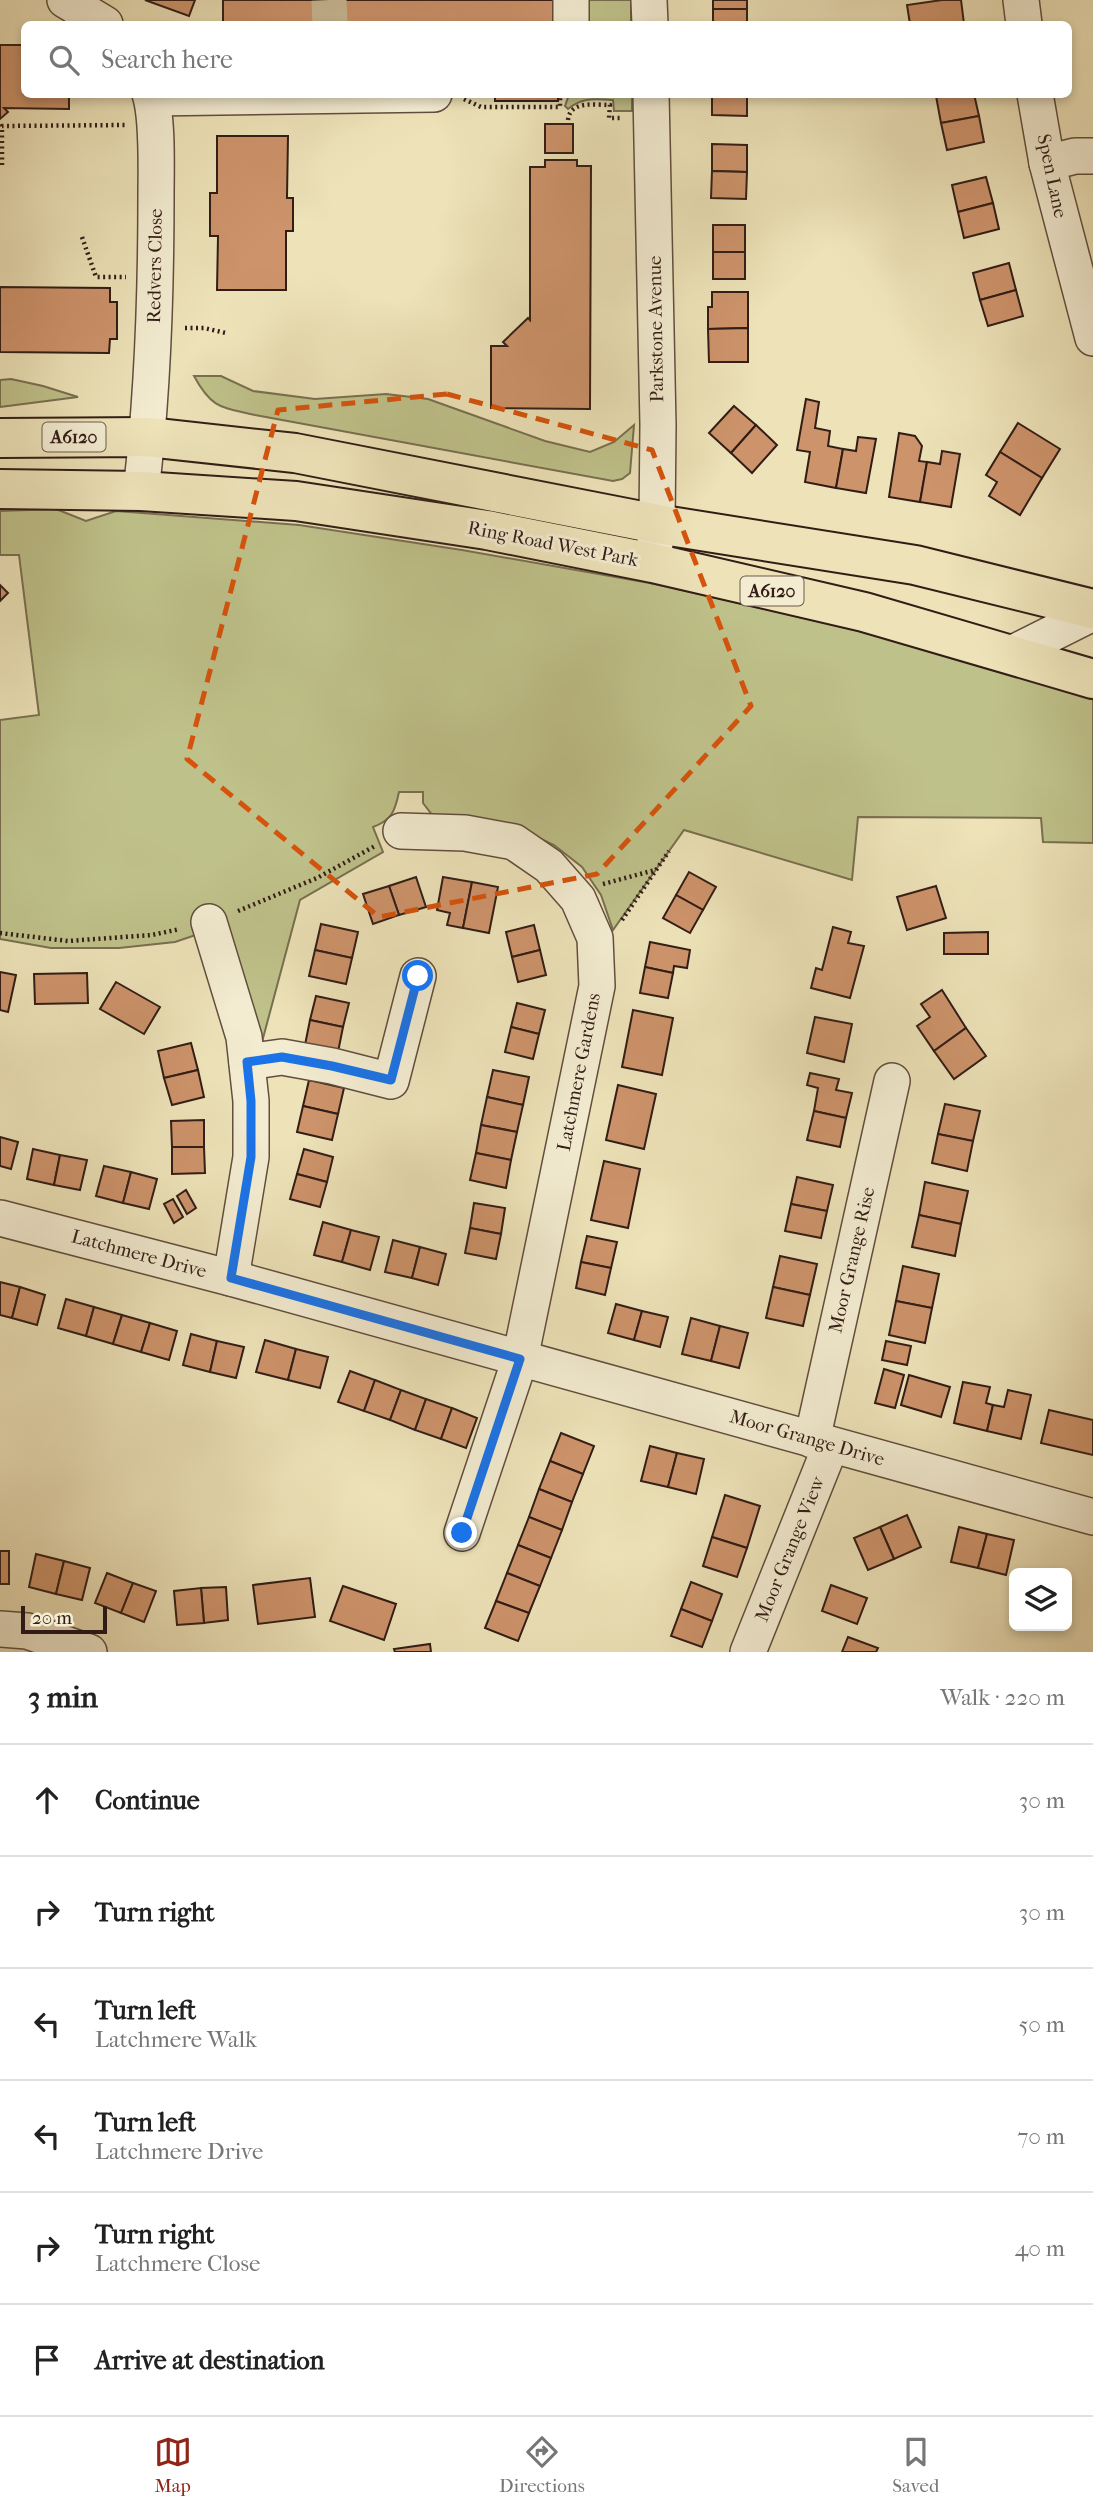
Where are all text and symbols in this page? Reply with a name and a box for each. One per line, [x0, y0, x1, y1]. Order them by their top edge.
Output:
search box [21, 21, 1072, 98]
icon: search [45, 41, 83, 79]
text: Search here [101, 44, 233, 75]
street label: Spen Lane [1032, 132, 1072, 220]
street label: Redvers Close [143, 208, 167, 324]
street label: Parkstone Avenue [644, 255, 668, 403]
road number: A6120 [42, 422, 106, 452]
street label: Ring Road West Park [466, 517, 640, 571]
road number: A6120 [740, 576, 804, 606]
route start [402, 960, 433, 991]
street label: Latchmere Gardens [553, 991, 605, 1153]
street label: Moor Grange Rise [825, 1185, 879, 1335]
street label: Latchmere Drive [69, 1225, 209, 1283]
street label: Moor Grange Drive [727, 1405, 887, 1471]
street label: Moor Grange View [751, 1472, 829, 1625]
route end [446, 1517, 477, 1548]
map controls [1009, 1568, 1072, 1631]
button: layers [1009, 1568, 1072, 1631]
scale bar [21, 1603, 107, 1635]
text: 20 m [32, 1607, 72, 1629]
text: 3 min [28, 1680, 98, 1715]
text: Walk · 220 m [940, 1684, 1065, 1711]
icon: ahead [28, 1781, 66, 1819]
text: Continue [95, 1785, 200, 1816]
text: 30 m [1019, 1787, 1065, 1814]
icon: right [28, 1893, 66, 1931]
text: Turn right [95, 1897, 215, 1928]
text: 30 m [1019, 1899, 1065, 1926]
text: Turn left [95, 1995, 196, 2026]
icon: left [28, 2005, 66, 2043]
text: 50 m [1018, 2011, 1065, 2038]
text: Latchmere Walk [95, 2026, 257, 2053]
text: Turn left [95, 2107, 196, 2138]
icon: left [28, 2117, 66, 2155]
text: 70 m [1017, 2123, 1065, 2150]
text: Latchmere Drive [95, 2138, 263, 2165]
text: Turn right [95, 2219, 215, 2250]
icon: right [28, 2229, 66, 2267]
text: 40 m [1015, 2235, 1065, 2262]
text: Latchmere Close [95, 2250, 260, 2277]
icon: arrive [28, 2341, 66, 2379]
text: Arrive at destination [95, 2345, 325, 2376]
tab: Map [154, 2433, 192, 2497]
tab: Directions [499, 2433, 585, 2497]
tab: Saved [892, 2433, 939, 2497]

